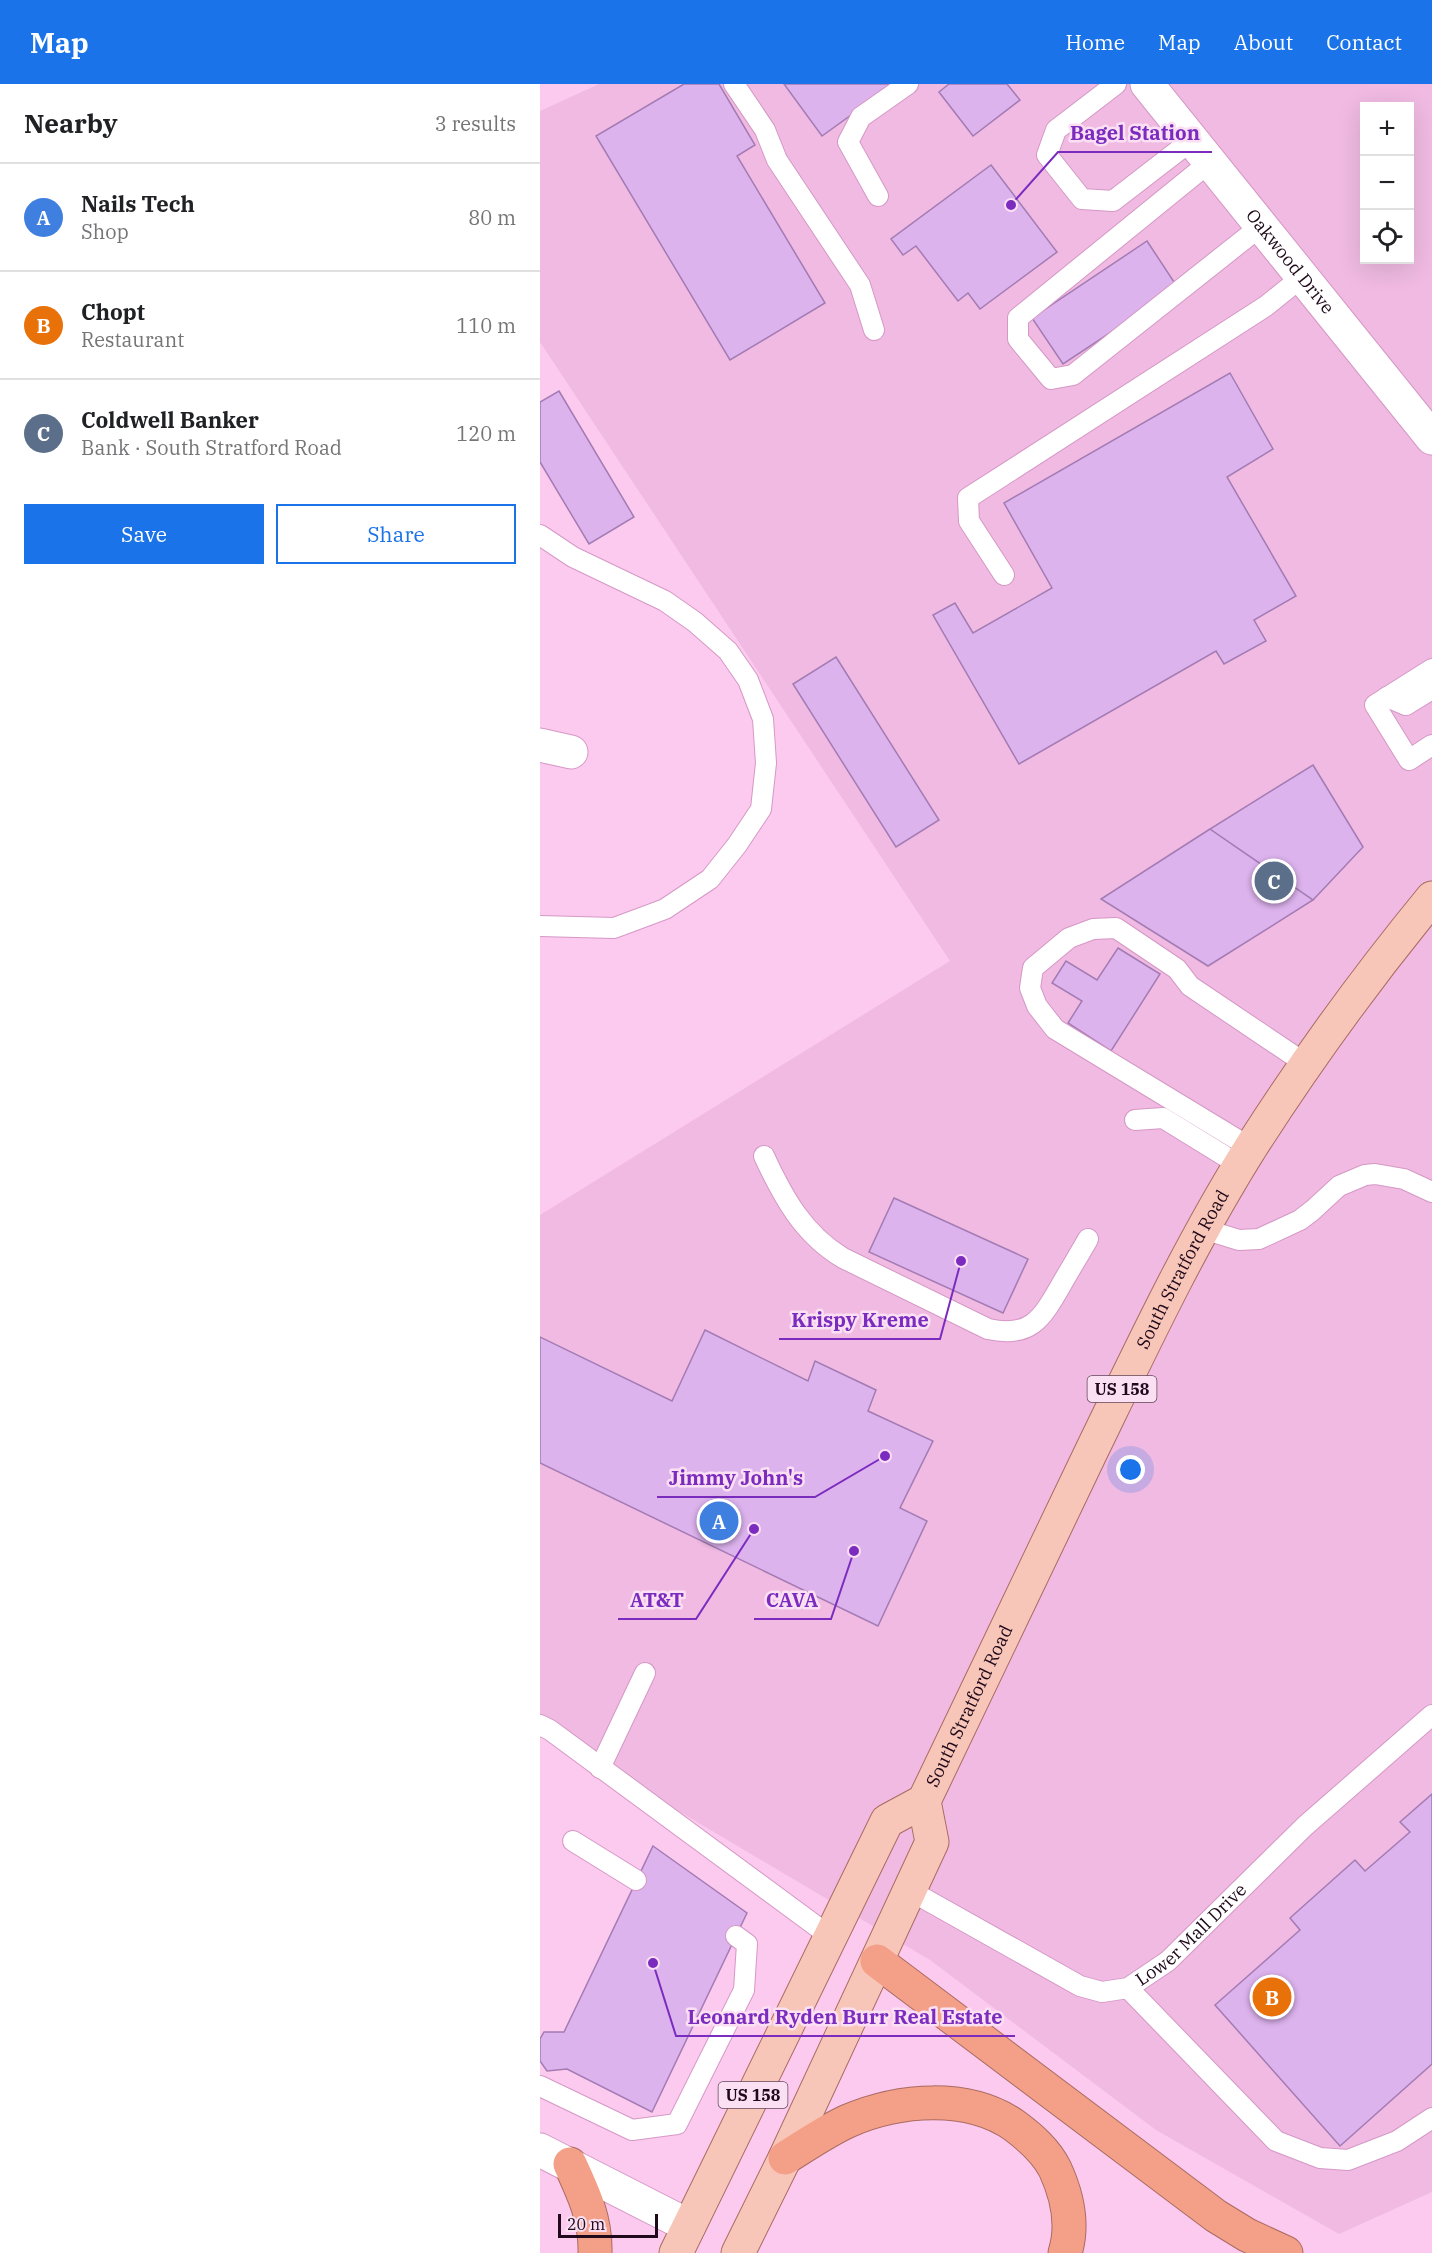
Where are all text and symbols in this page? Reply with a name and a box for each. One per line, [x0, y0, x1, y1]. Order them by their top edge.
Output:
text: Map [30, 24, 89, 61]
text: Home [1065, 28, 1125, 56]
text: Map [1158, 28, 1201, 56]
text: About [1234, 28, 1293, 56]
text: Contact [1326, 28, 1402, 56]
map controls [1360, 102, 1414, 264]
button: + [1360, 102, 1414, 156]
text: Nearby [24, 106, 118, 140]
text: 3 results [435, 110, 516, 137]
callout: Bagel Station [1058, 114, 1212, 152]
text: Bagel Station [1070, 119, 1200, 146]
button: − [1360, 156, 1414, 210]
text: Nails Tech [81, 189, 195, 218]
text: A [37, 204, 50, 231]
text: 80 m [468, 204, 516, 231]
street label: Oakwood Drive [1241, 204, 1340, 319]
button: locate [1360, 210, 1414, 264]
text: Shop [81, 218, 129, 245]
text: Chopt [81, 297, 145, 326]
text: B [36, 312, 51, 339]
text: 110 m [456, 312, 516, 339]
text: Restaurant [81, 326, 184, 353]
text: Coldwell Banker [81, 405, 259, 434]
text: C [37, 420, 50, 447]
text: 120 m [456, 420, 516, 447]
text: Bank · South Stratford Road [81, 434, 342, 461]
button: Save [24, 504, 264, 564]
button: Share [276, 504, 516, 564]
pin: C [1254, 858, 1294, 904]
street label: South Stratford Road [1131, 1185, 1234, 1353]
callout: Krispy Kreme [779, 1301, 940, 1339]
text: Krispy Kreme [791, 1306, 929, 1333]
road number: US 158 [1088, 1376, 1156, 1402]
your location [1116, 1455, 1145, 1484]
callout: Jimmy John's [657, 1459, 815, 1497]
text: Jimmy John's [669, 1464, 803, 1491]
pin: A [700, 1498, 738, 1544]
callout: AT&T [618, 1581, 696, 1619]
callout: CAVA [754, 1581, 831, 1619]
text: AT&T [630, 1586, 684, 1613]
text: CAVA [766, 1586, 818, 1613]
street label: South Stratford Road [920, 1621, 1018, 1791]
street label: Lower Mall Drive [1131, 1878, 1251, 1991]
pin: B [1252, 1974, 1292, 2020]
callout: Leonard Ryden Burr Real Estate [676, 1998, 1015, 2036]
text: Leonard Ryden Burr Real Estate [687, 2003, 1003, 2030]
road number: US 158 [718, 2082, 788, 2108]
scale bar [558, 2211, 658, 2238]
text: 20 m [567, 2214, 605, 2234]

